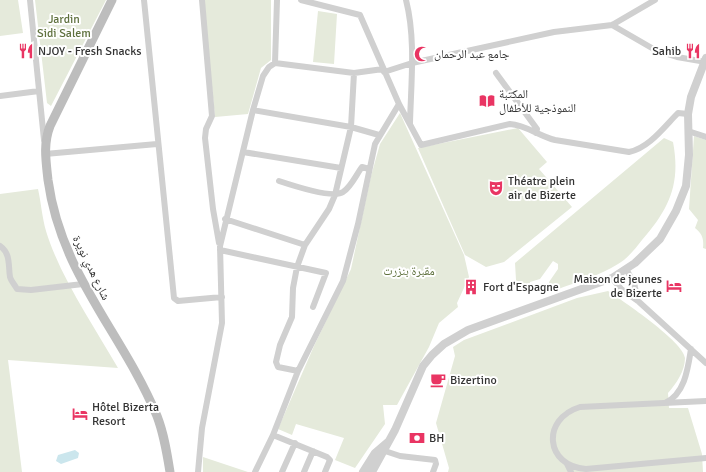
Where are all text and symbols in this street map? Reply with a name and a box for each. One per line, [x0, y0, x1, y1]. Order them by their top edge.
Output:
park label: Jardin Sidi Salem [37, 12, 91, 41]
restaurant icon: NJOY - Fresh Snacks [17, 42, 35, 60]
restaurant icon: Sahib [684, 42, 702, 60]
place label: NJOY - Fresh Snacks [38, 44, 141, 59]
place label: Sahib [652, 44, 681, 59]
mosque icon: جامع عبد الرحمان [413, 45, 431, 63]
place label: جامع عبد الرحمان [434, 47, 510, 62]
place label: المكتبة النموذجية للأطفال [499, 87, 576, 116]
library icon: المكتبة النموذجية للأطفال [478, 92, 496, 110]
place label: Théatre plein air de Bizerte [508, 174, 576, 203]
theatre icon: Théatre plein air de Bizerte [487, 179, 505, 197]
street label: شارع هدي نويرة [67, 233, 113, 304]
park label: مقبرة بنزرت [383, 264, 435, 279]
place label: Maison de jeunes de Bizerte [574, 272, 662, 301]
hotel icon: Maison de jeunes de Bizerte [665, 277, 683, 295]
building icon: Fort d'Espagne [462, 278, 480, 296]
place label: Fort d'Espagne [483, 280, 559, 295]
cafe icon: Bizertino [429, 371, 447, 389]
place label: Bizertino [450, 373, 497, 388]
place label: Hôtel Bizerta Resort [92, 400, 159, 429]
hotel icon: Hôtel Bizerta Resort [71, 405, 89, 423]
bank icon: BH [408, 429, 426, 447]
place label: BH [429, 431, 444, 446]

